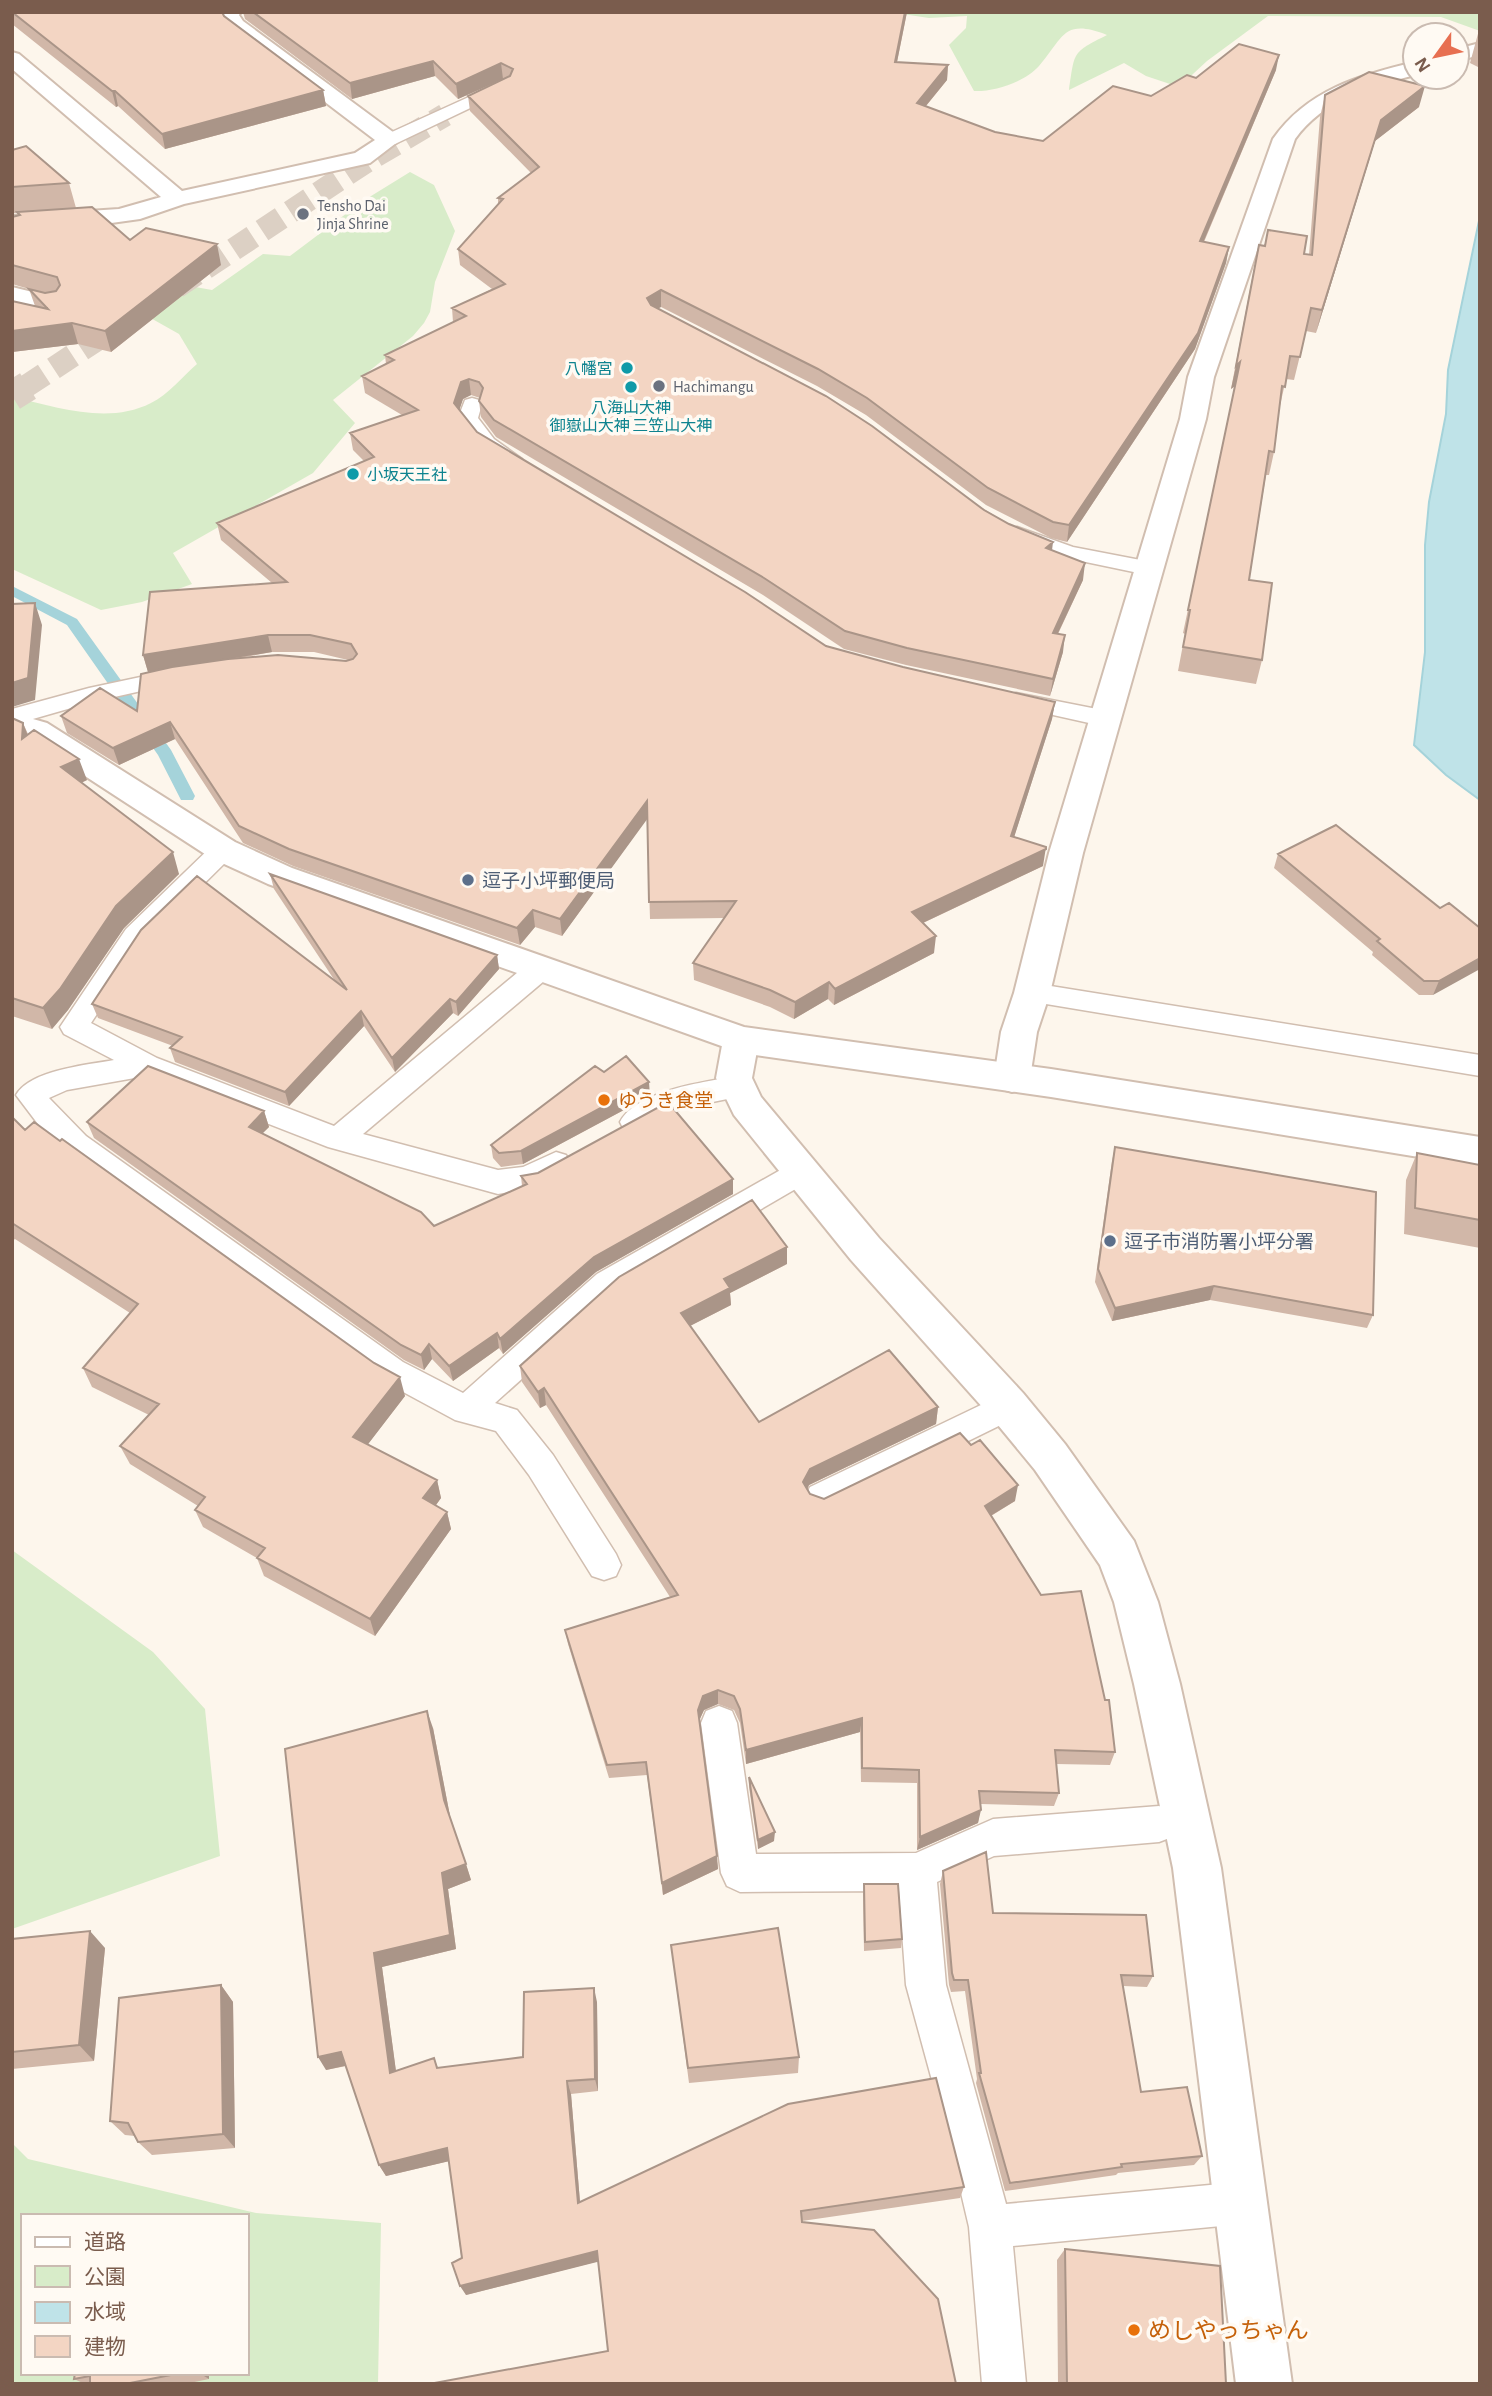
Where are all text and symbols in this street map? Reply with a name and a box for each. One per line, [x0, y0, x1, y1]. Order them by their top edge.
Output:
north arrow [1401, 21, 1471, 91]
text: N [1411, 54, 1435, 75]
place label: Tensho Dai Jinja Shrine [317, 198, 389, 233]
marker: Tensho Dai Jinja Shrine [295, 206, 311, 222]
place label: 八幡宮 [565, 360, 613, 377]
marker: 八幡宮 [619, 360, 635, 376]
marker: Hachimangu [651, 378, 667, 394]
marker: 八海山大神 御嶽山大神 三笠山大神 [623, 379, 639, 395]
place label: Hachimangu [673, 379, 754, 395]
place label: 八海山大神 御嶽山大神 三笠山大神 [550, 399, 712, 434]
marker: 小坂天王社 [345, 466, 361, 482]
place label: 小坂天王社 [367, 467, 447, 483]
place label: 逗子小坪郵便局 [482, 870, 615, 891]
marker: 逗子小坪郵便局 [460, 872, 476, 888]
place label: ゆうき食堂 [618, 1091, 713, 1111]
marker: ゆうき食堂 [596, 1092, 612, 1108]
place label: 逗子市消防署小坪分署 [1124, 1231, 1314, 1252]
marker: 逗子市消防署小坪分署 [1102, 1233, 1118, 1249]
legend [21, 2214, 248, 2375]
text: 道路 [84, 2231, 126, 2253]
text: 公園 [84, 2267, 126, 2288]
text: 水域 [84, 2301, 126, 2323]
place label: めしやっちゃん [1148, 2319, 1309, 2343]
marker: めしやっちゃん [1126, 2322, 1142, 2338]
text: 建物 [84, 2336, 126, 2358]

